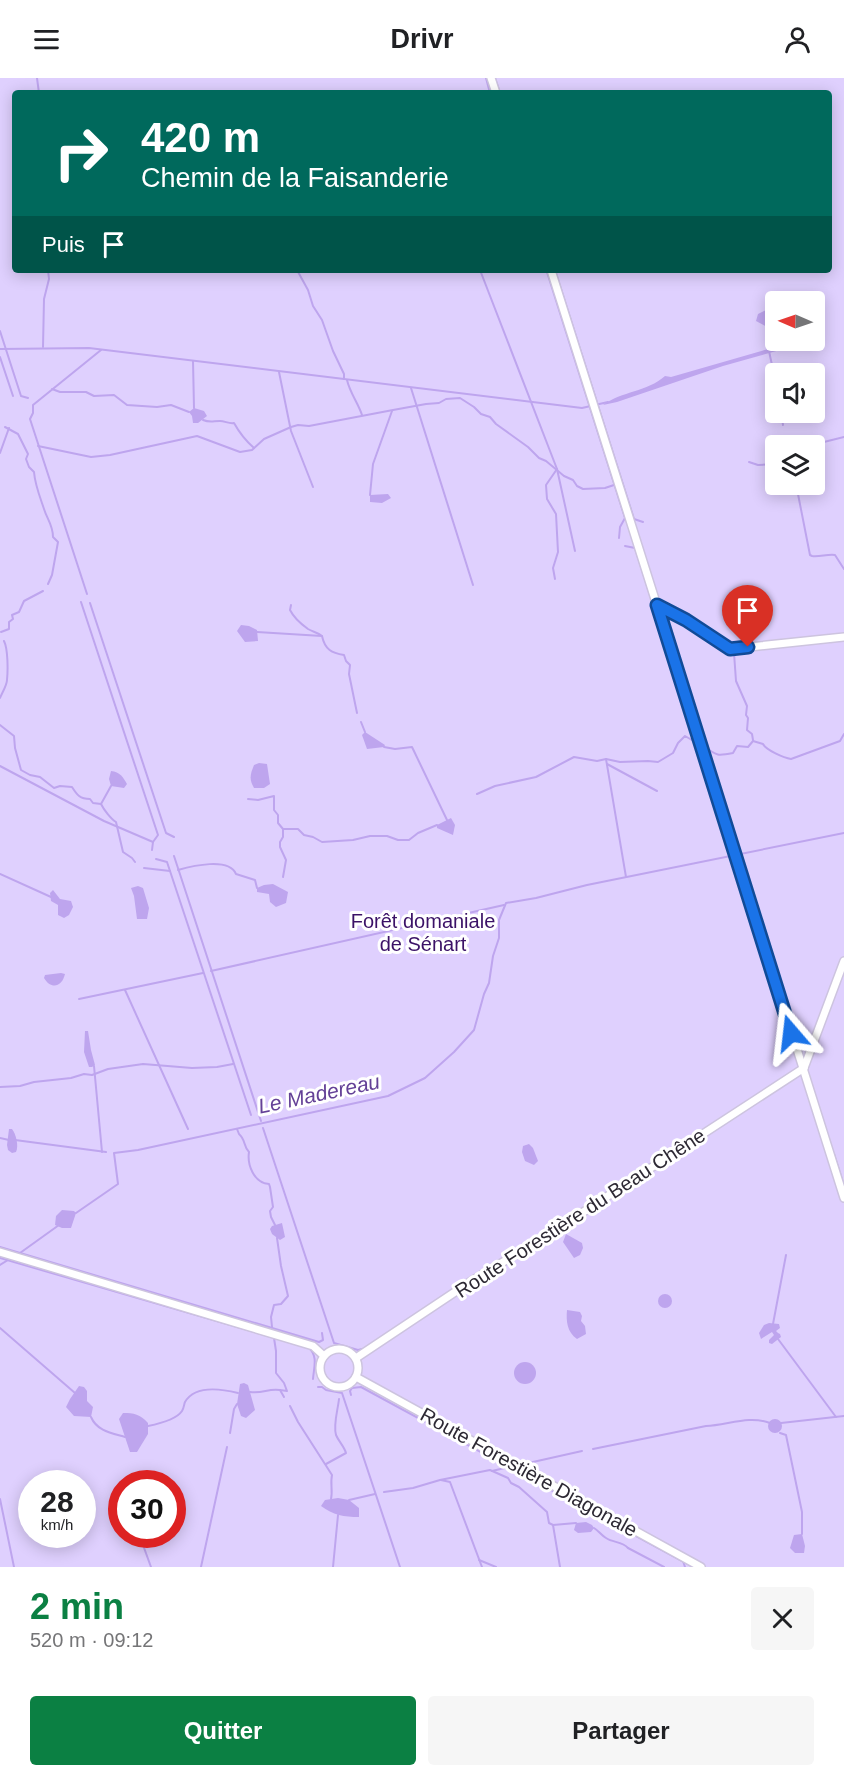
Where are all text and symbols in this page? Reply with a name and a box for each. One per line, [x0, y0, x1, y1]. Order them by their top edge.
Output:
icon: menu [30, 23, 63, 56]
icon: person [781, 23, 814, 56]
text: Drivr [390, 24, 454, 54]
icon: right [42, 114, 120, 192]
text: 420 m [141, 114, 260, 161]
text: Chemin de la Faisanderie [141, 163, 449, 193]
icon: arrive [97, 228, 130, 261]
text: Puis [42, 232, 85, 257]
north arrow [765, 291, 825, 351]
map controls [765, 291, 825, 495]
button: sound [765, 363, 825, 423]
button: layers [765, 435, 825, 495]
pin [722, 585, 773, 647]
icon: arrive [731, 594, 764, 627]
park label: Forêt domaniale de Sénart [351, 910, 495, 955]
position arrow [759, 1001, 823, 1065]
water label: Le Madereau [256, 1069, 382, 1118]
street label: Route Forestière du Beau Chêne [451, 1124, 709, 1302]
street label: Route Forestière Diagonale [417, 1403, 641, 1541]
speed limit sign: 30 [108, 1470, 186, 1548]
text: 28 [40, 1485, 74, 1518]
text: km/h [41, 1516, 73, 1533]
text: 2 min [30, 1586, 124, 1627]
button: close [751, 1587, 814, 1650]
text: 520 m · 09:12 [30, 1629, 153, 1651]
button: Quitter [30, 1696, 416, 1765]
button: Partager [428, 1696, 814, 1765]

